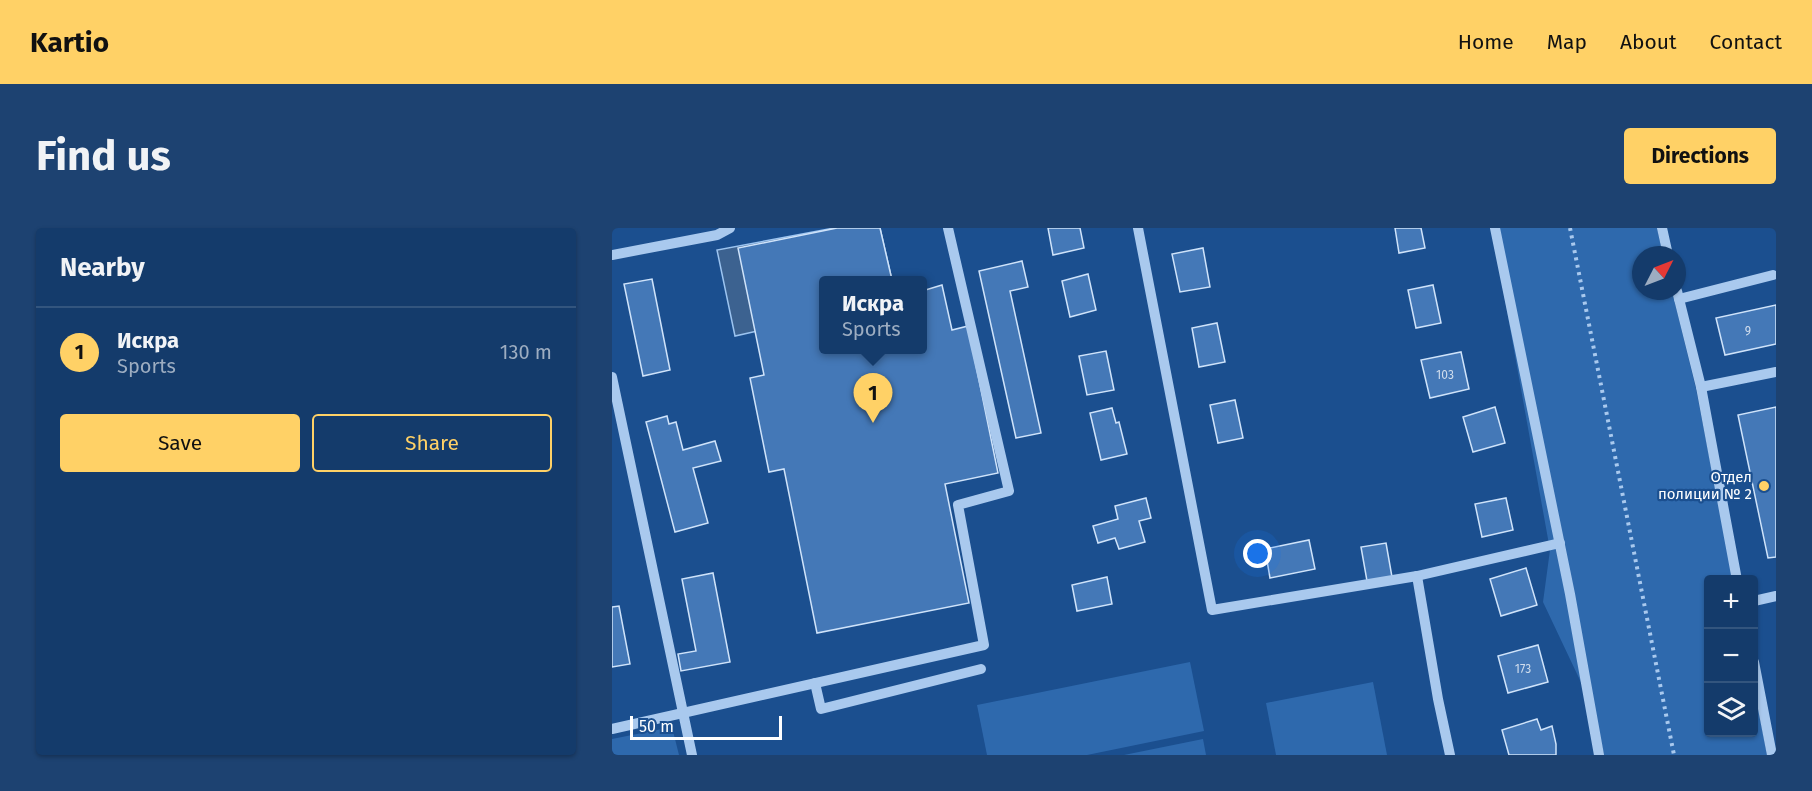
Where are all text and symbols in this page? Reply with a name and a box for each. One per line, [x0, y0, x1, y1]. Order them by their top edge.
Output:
text: Kartio [30, 26, 109, 59]
text: Home [1458, 29, 1514, 55]
text: Map [1547, 29, 1587, 55]
text: About [1620, 29, 1677, 55]
text: Contact [1710, 29, 1782, 55]
button: Directions [1624, 128, 1776, 184]
text: Find us [36, 131, 171, 181]
north arrow [1632, 246, 1686, 300]
text: Nearby [60, 252, 145, 283]
popup [819, 276, 927, 354]
text: Искра [842, 290, 904, 317]
text: Sports [842, 317, 901, 341]
house number: 9 [1745, 324, 1751, 338]
text: Искра [117, 327, 179, 354]
text: 1 [75, 340, 84, 364]
text: 130 m [500, 340, 552, 364]
text: Sports [117, 354, 176, 378]
house number: 103 [1436, 368, 1454, 382]
pin: 1 [854, 374, 892, 423]
button: Save [60, 414, 300, 472]
button: Share [312, 414, 552, 472]
place label: Отдел полиции № 2 [1658, 468, 1752, 503]
marker: Отдел полиции № 2 [1757, 479, 1771, 493]
your location [1243, 539, 1272, 568]
map controls [1704, 575, 1758, 737]
button: + [1704, 575, 1758, 629]
button: − [1704, 629, 1758, 683]
house number: 173 [1515, 662, 1531, 676]
button: layers [1704, 683, 1758, 737]
scale bar [630, 713, 782, 741]
text: 50 m [639, 717, 674, 736]

